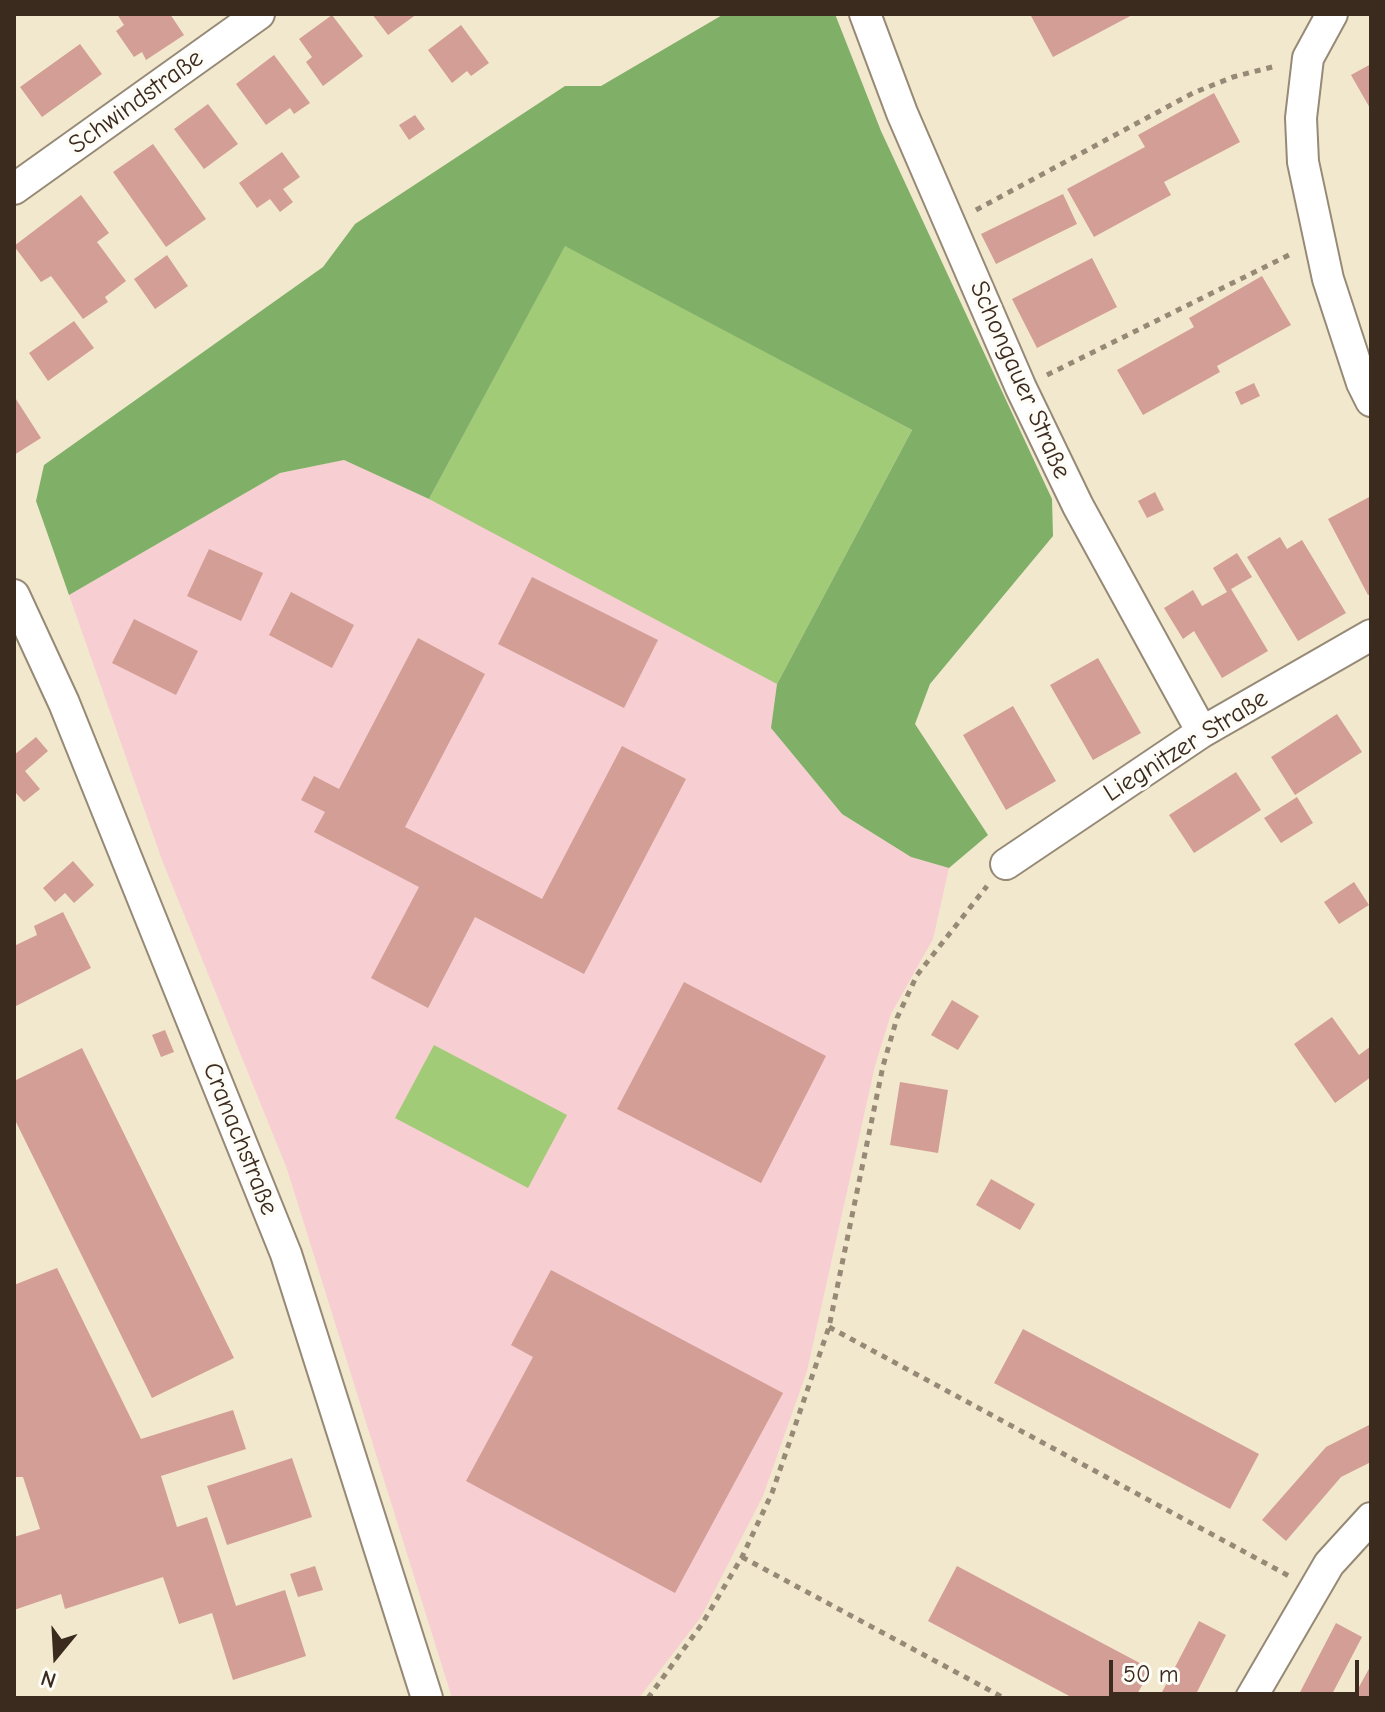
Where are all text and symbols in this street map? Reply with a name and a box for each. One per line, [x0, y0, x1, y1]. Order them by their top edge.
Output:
street label: Schwindstraße [63, 43, 209, 161]
street label: Schongauer Straße [962, 276, 1078, 484]
street label: Liegnitzer Straße [1098, 683, 1274, 809]
street label: Cranachstraße [195, 1058, 285, 1220]
north arrow [16, 1616, 96, 1696]
scale bar [1113, 1644, 1363, 1694]
text: 50 m [1123, 1660, 1179, 1688]
text: N [38, 1664, 59, 1693]

